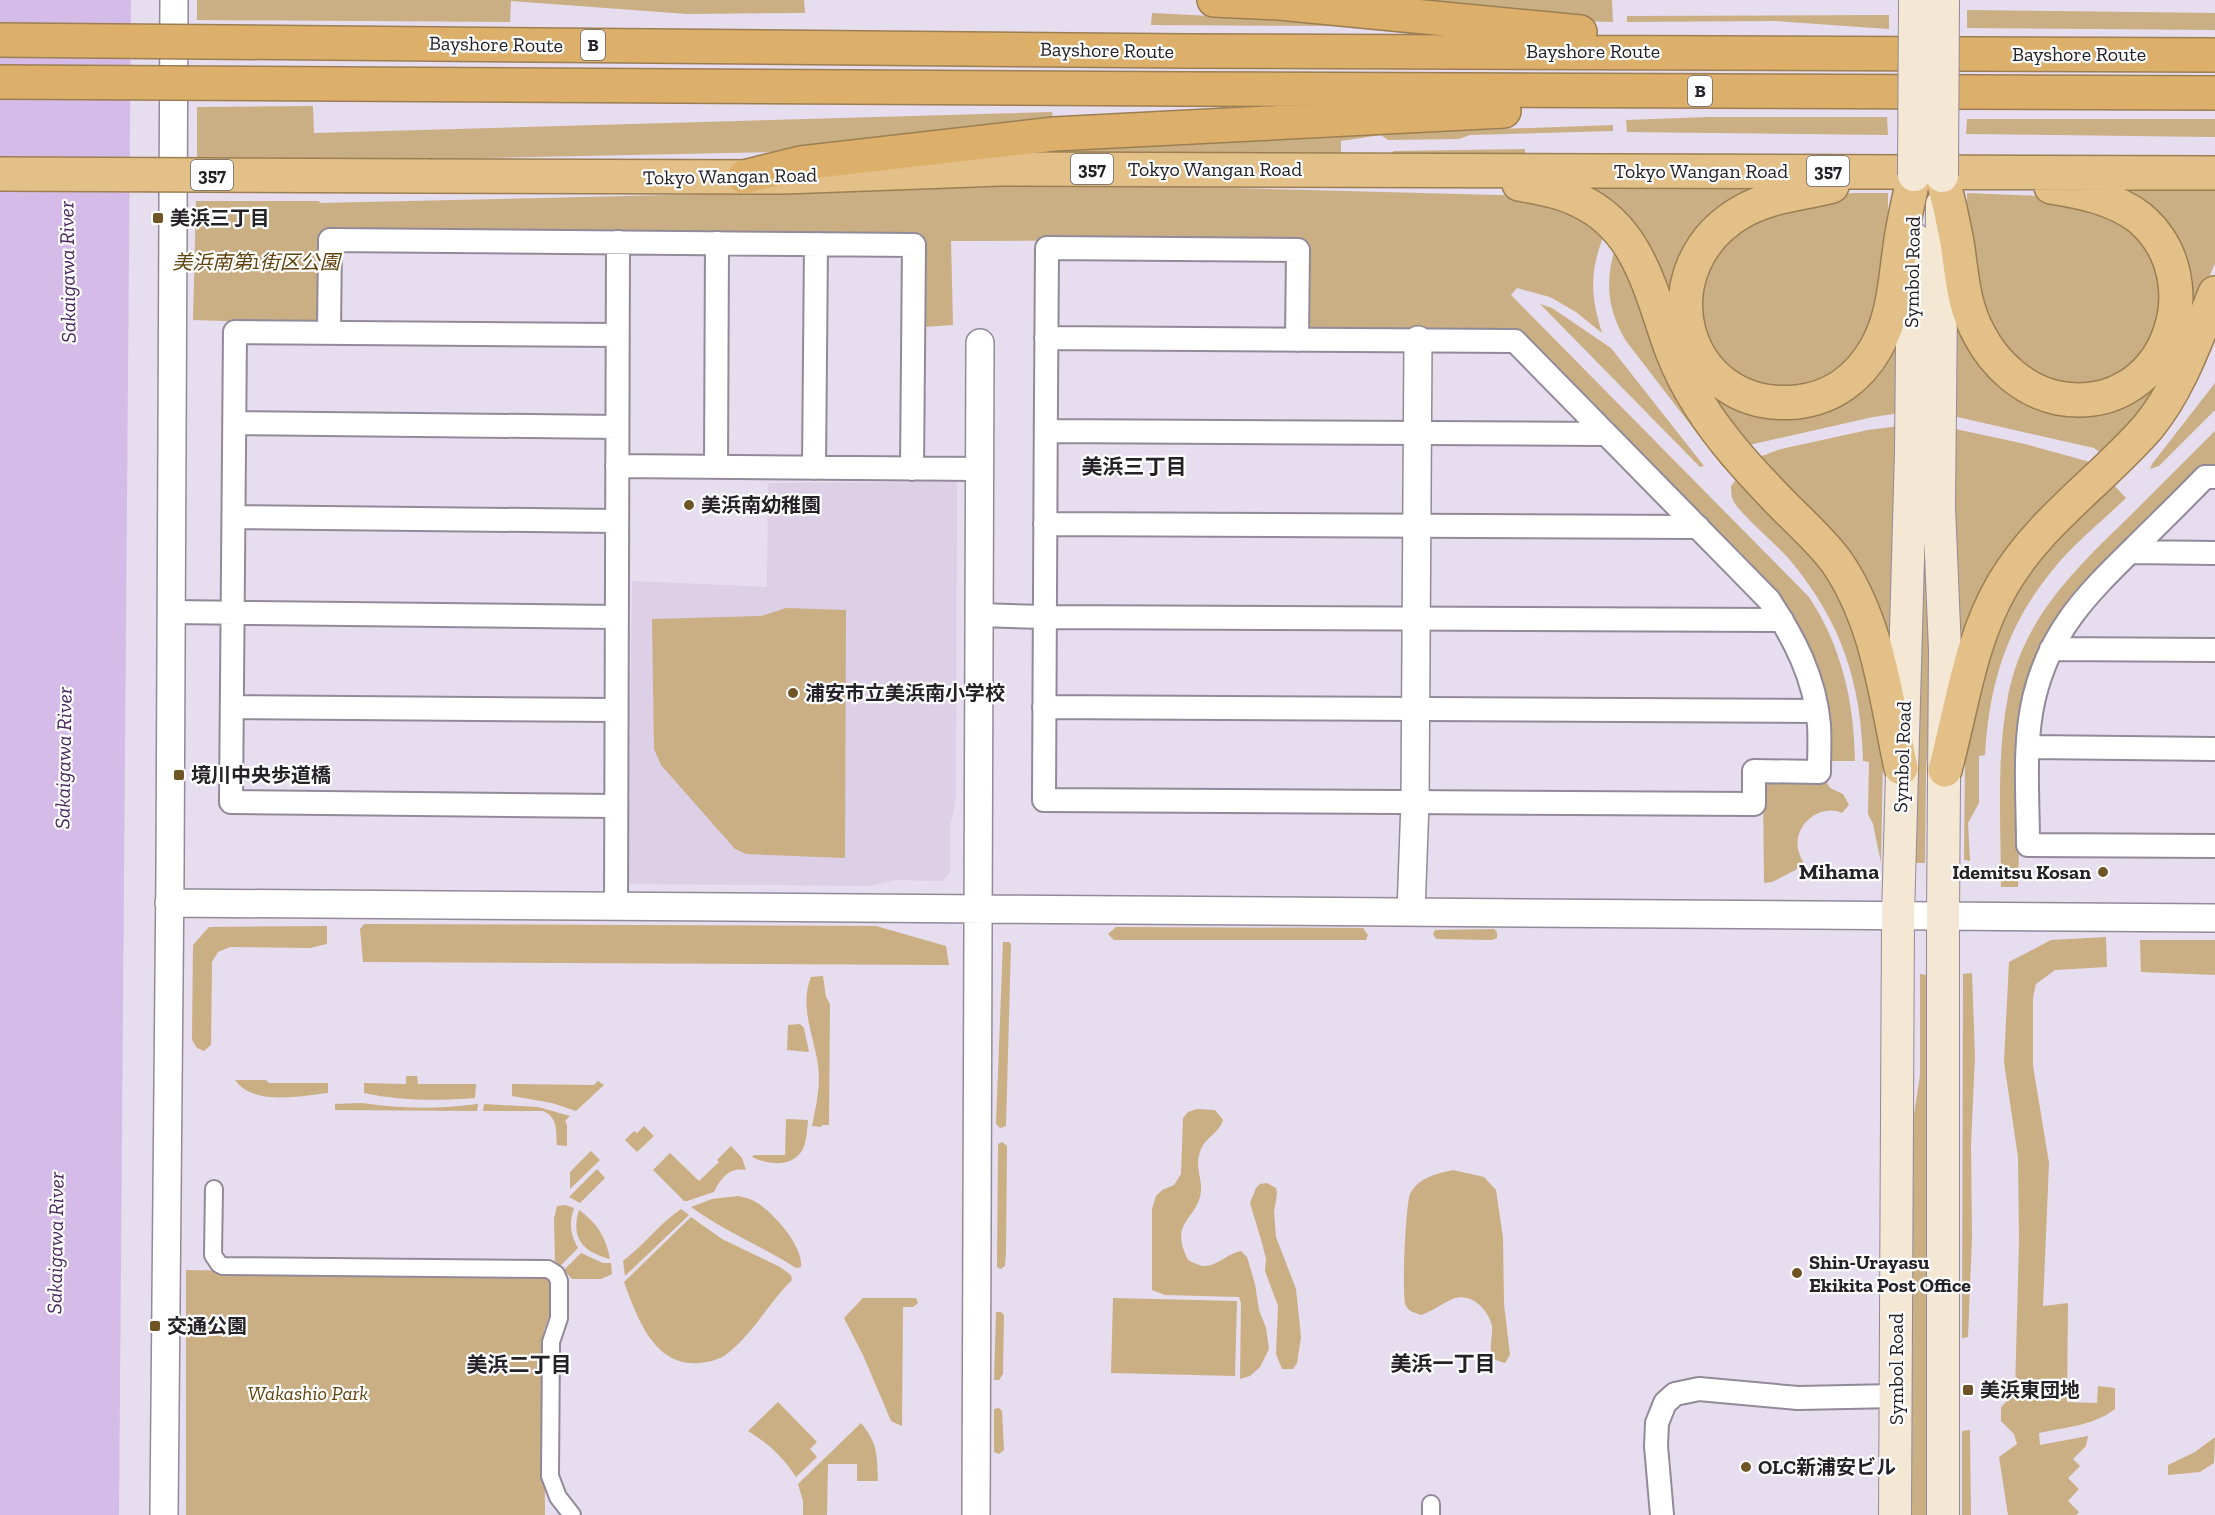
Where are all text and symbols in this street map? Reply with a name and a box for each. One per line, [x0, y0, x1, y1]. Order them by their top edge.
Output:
road number: B [581, 30, 605, 60]
street label: Bayshore Route [429, 31, 563, 57]
street label: Bayshore Route [1040, 37, 1174, 63]
street label: Bayshore Route [1526, 39, 1660, 63]
street label: Bayshore Route [2012, 42, 2146, 66]
road number: B [1688, 76, 1712, 106]
road number: 357 [1071, 154, 1113, 184]
road number: 357 [1807, 156, 1849, 186]
street label: Tokyo Wangan Road [1128, 157, 1302, 181]
street label: Tokyo Wangan Road [1614, 159, 1788, 183]
road number: 357 [191, 160, 233, 190]
street label: Tokyo Wangan Road [643, 162, 817, 190]
water label: Sakaigawa River [53, 200, 81, 343]
place label: 美浜三丁目 [170, 206, 270, 230]
marker: 美浜三丁目 [151, 211, 165, 225]
street label: Symbol Road [1899, 216, 1925, 328]
park label: 美浜南第1街区公園 [172, 250, 343, 274]
district label: 美浜三丁目 [1082, 454, 1187, 479]
place label: 美浜南幼稚園 [701, 493, 821, 517]
marker: 美浜南幼稚園 [682, 498, 696, 512]
place label: 浦安市立美浜南小学校 [805, 681, 1005, 705]
water label: Sakaigawa River [49, 686, 77, 829]
marker: 浦安市立美浜南小学校 [786, 686, 800, 700]
street label: Symbol Road [1888, 701, 1916, 813]
place label: 境川中央歩道橋 [191, 763, 331, 787]
marker: 境川中央歩道橋 [172, 768, 186, 782]
district label: Mihama [1799, 858, 1879, 885]
place label: Idemitsu Kosan [1952, 860, 2091, 884]
marker: Idemitsu Kosan [2096, 865, 2110, 879]
water label: Sakaigawa River [41, 1171, 69, 1314]
place label: Shin-Urayasu Ekikita Post Office [1809, 1250, 1971, 1297]
marker: Shin-Urayasu Ekikita Post Office [1790, 1266, 1804, 1280]
street label: Symbol Road [1884, 1313, 1908, 1425]
place label: 交通公園 [167, 1314, 247, 1338]
marker: 交通公園 [148, 1319, 162, 1333]
district label: 美浜一丁目 [1391, 1351, 1496, 1376]
district label: 美浜二丁目 [467, 1352, 572, 1377]
place label: 美浜東団地 [1980, 1378, 2080, 1402]
park label: Wakashio Park [248, 1381, 368, 1405]
marker: 美浜東団地 [1961, 1383, 1975, 1397]
place label: OLC新浦安ビル [1758, 1455, 1896, 1479]
marker: OLC新浦安ビル [1739, 1460, 1753, 1474]

